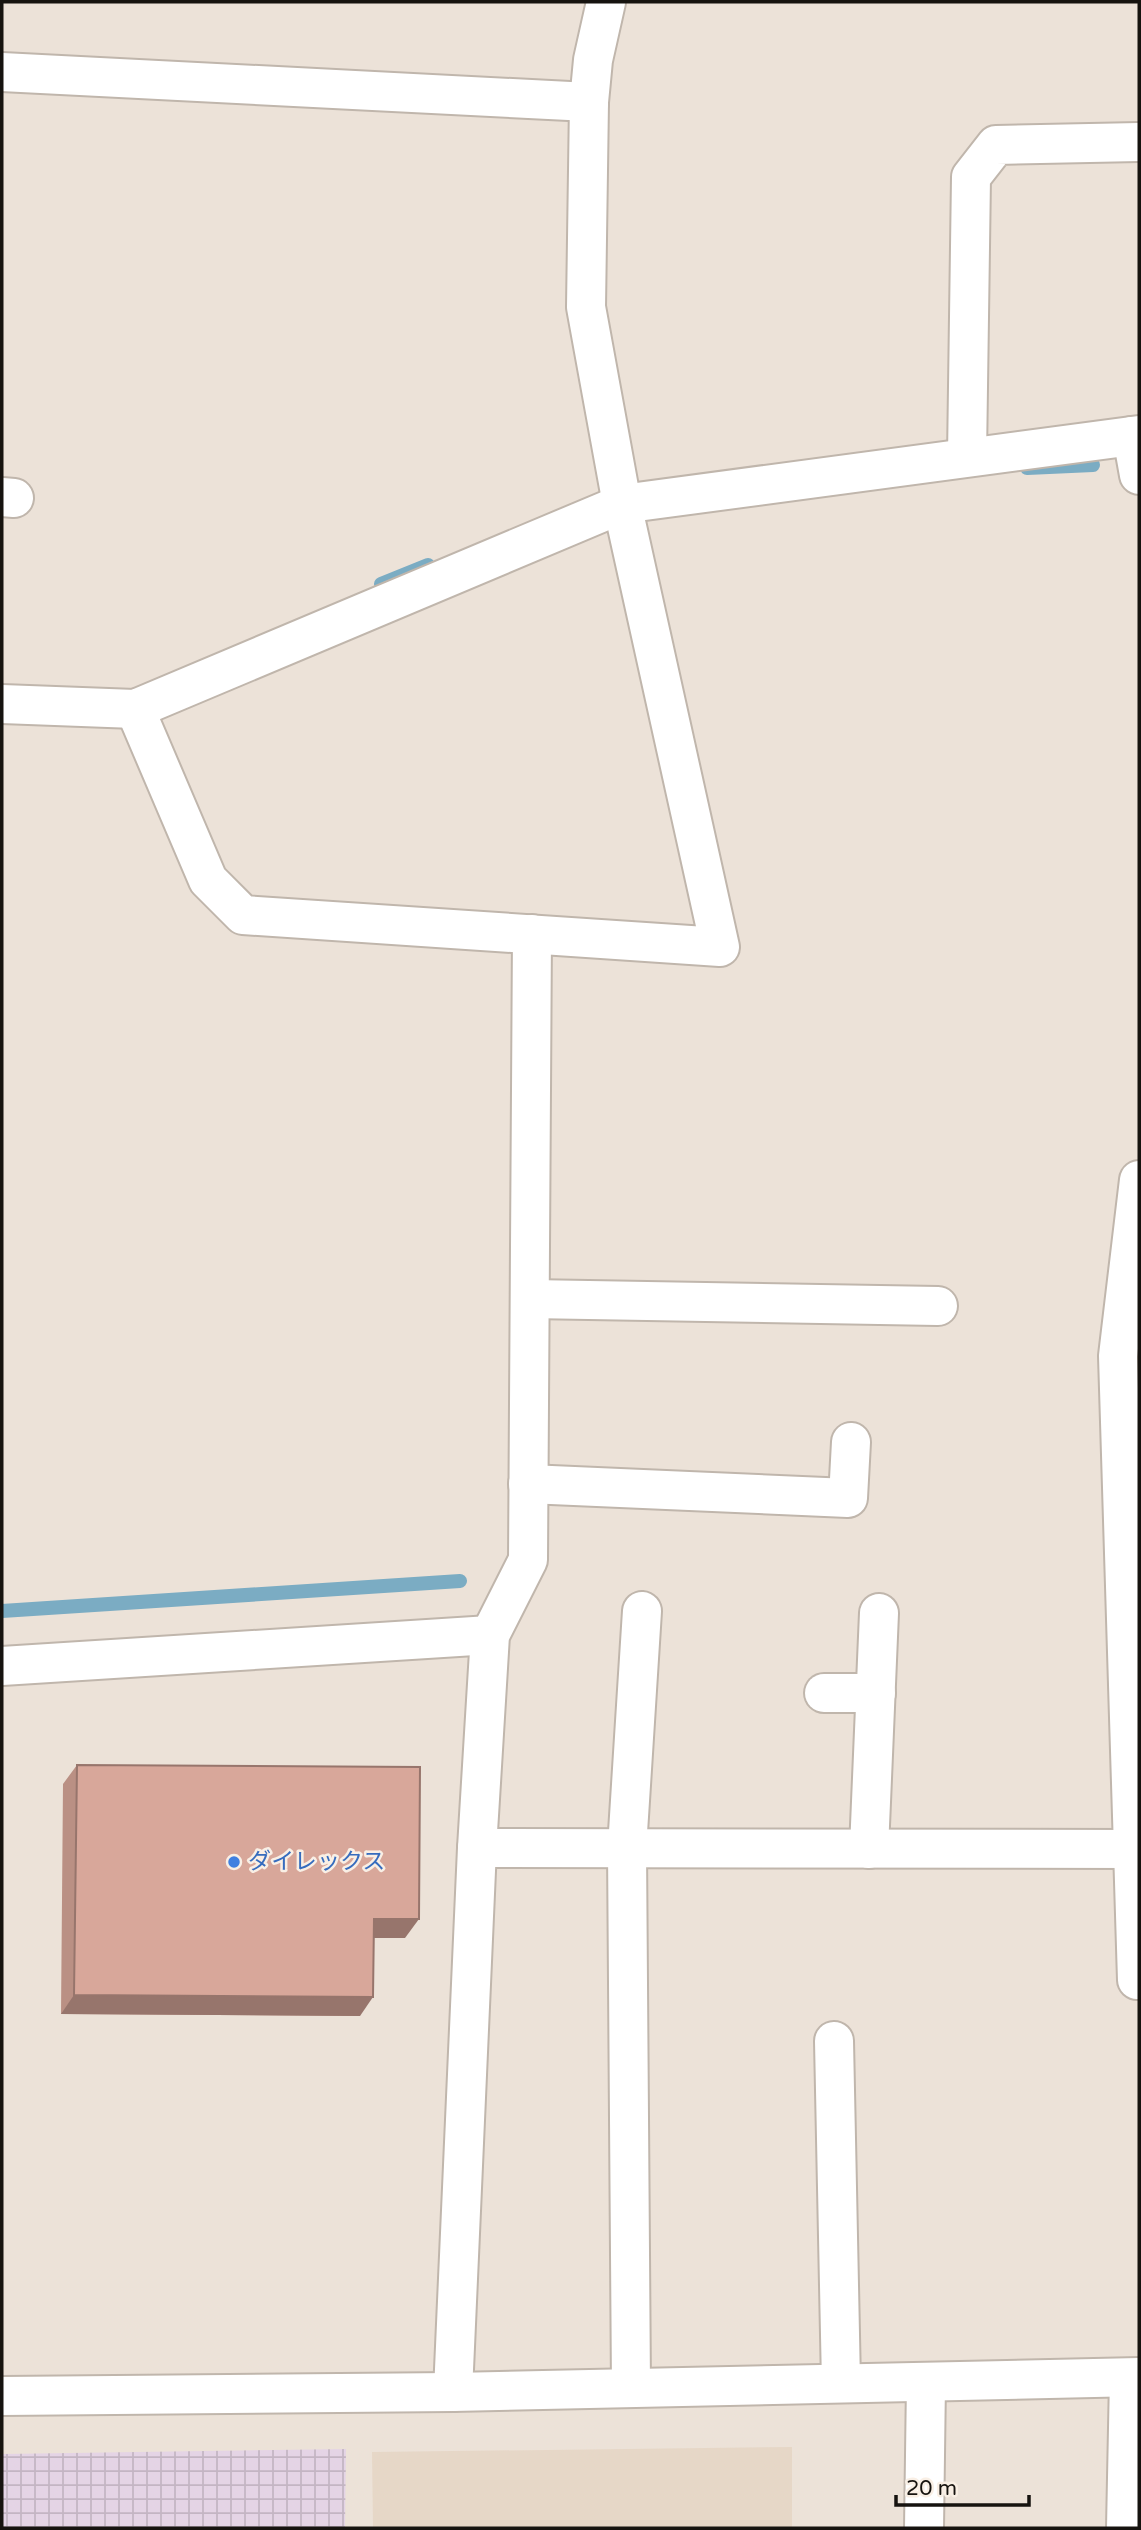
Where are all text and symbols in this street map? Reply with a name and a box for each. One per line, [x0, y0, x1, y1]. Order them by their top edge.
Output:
place label: ダイレックス [248, 1848, 385, 1876]
marker: ダイレックス [226, 1854, 242, 1870]
scale bar [896, 2464, 1029, 2508]
text: 20 m [906, 2476, 957, 2501]

